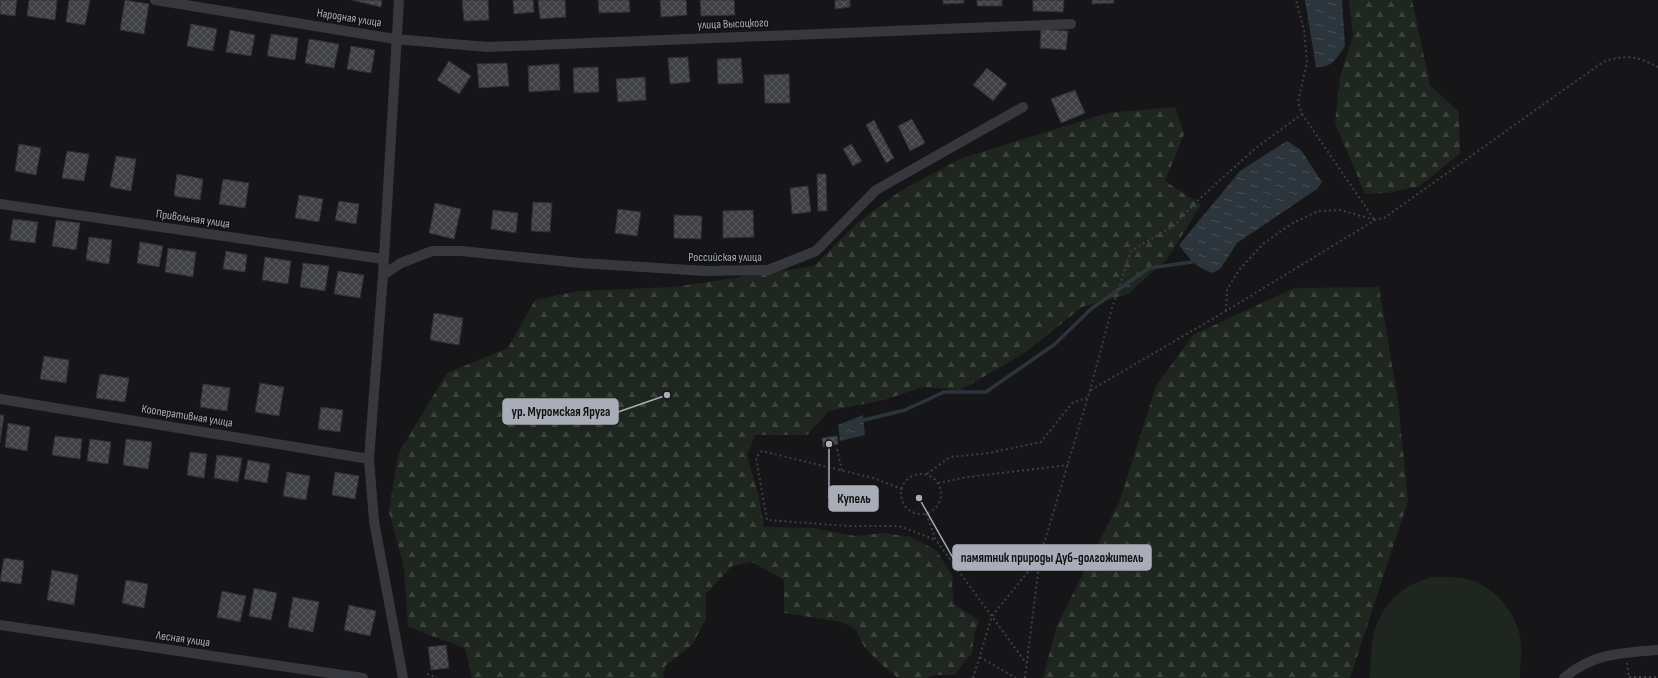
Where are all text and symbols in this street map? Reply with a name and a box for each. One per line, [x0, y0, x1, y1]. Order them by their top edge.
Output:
street label: Народная улица [316, 5, 383, 31]
street label: улица Высоцкого [697, 15, 769, 33]
street label: Привольная улица [155, 206, 231, 232]
street label: Российская улица [688, 250, 762, 265]
callout: ур. Муромская Яруга [503, 399, 618, 424]
street label: Кооперативная улица [140, 401, 234, 431]
text: ур. Муромская Яруга [512, 404, 610, 420]
callout: Купель [829, 486, 878, 511]
text: Купель [837, 491, 871, 507]
callout: памятник природы Дуб-долгожитель [953, 545, 1151, 570]
text: памятник природы Дуб-долгожитель [961, 550, 1144, 566]
street label: Лесная улица [154, 628, 211, 650]

